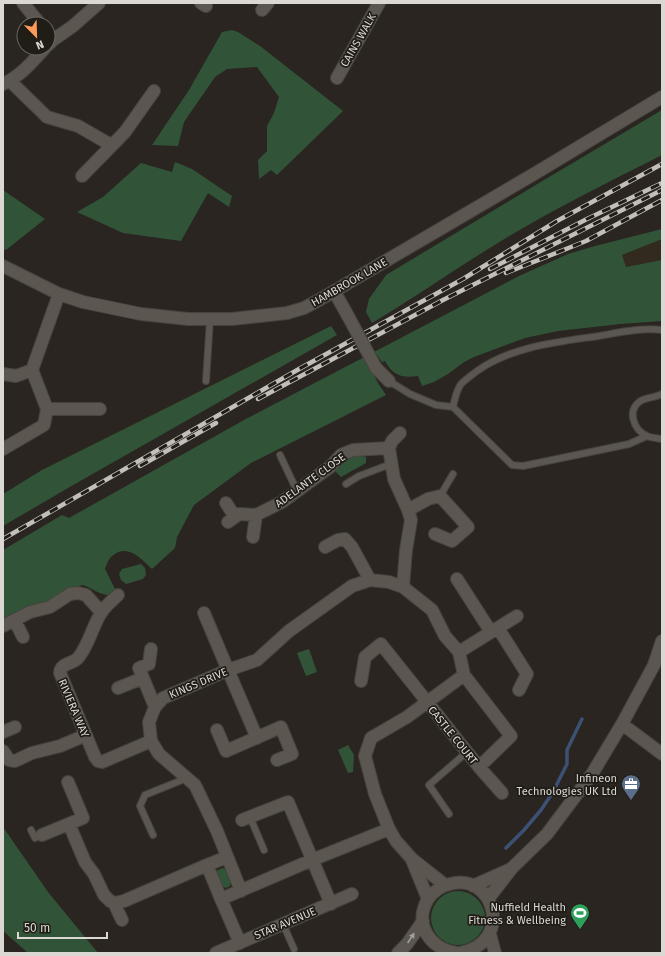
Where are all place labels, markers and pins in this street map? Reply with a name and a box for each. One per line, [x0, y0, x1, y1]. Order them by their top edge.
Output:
place label: Infineon Technologies UK Ltd [517, 772, 617, 798]
office icon: Infineon Technologies UK Ltd [620, 773, 642, 801]
place label: Nuffield Health Fitness & Wellbeing [468, 901, 566, 927]
sports icon: Nuffield Health Fitness & Wellbeing [569, 902, 591, 930]

